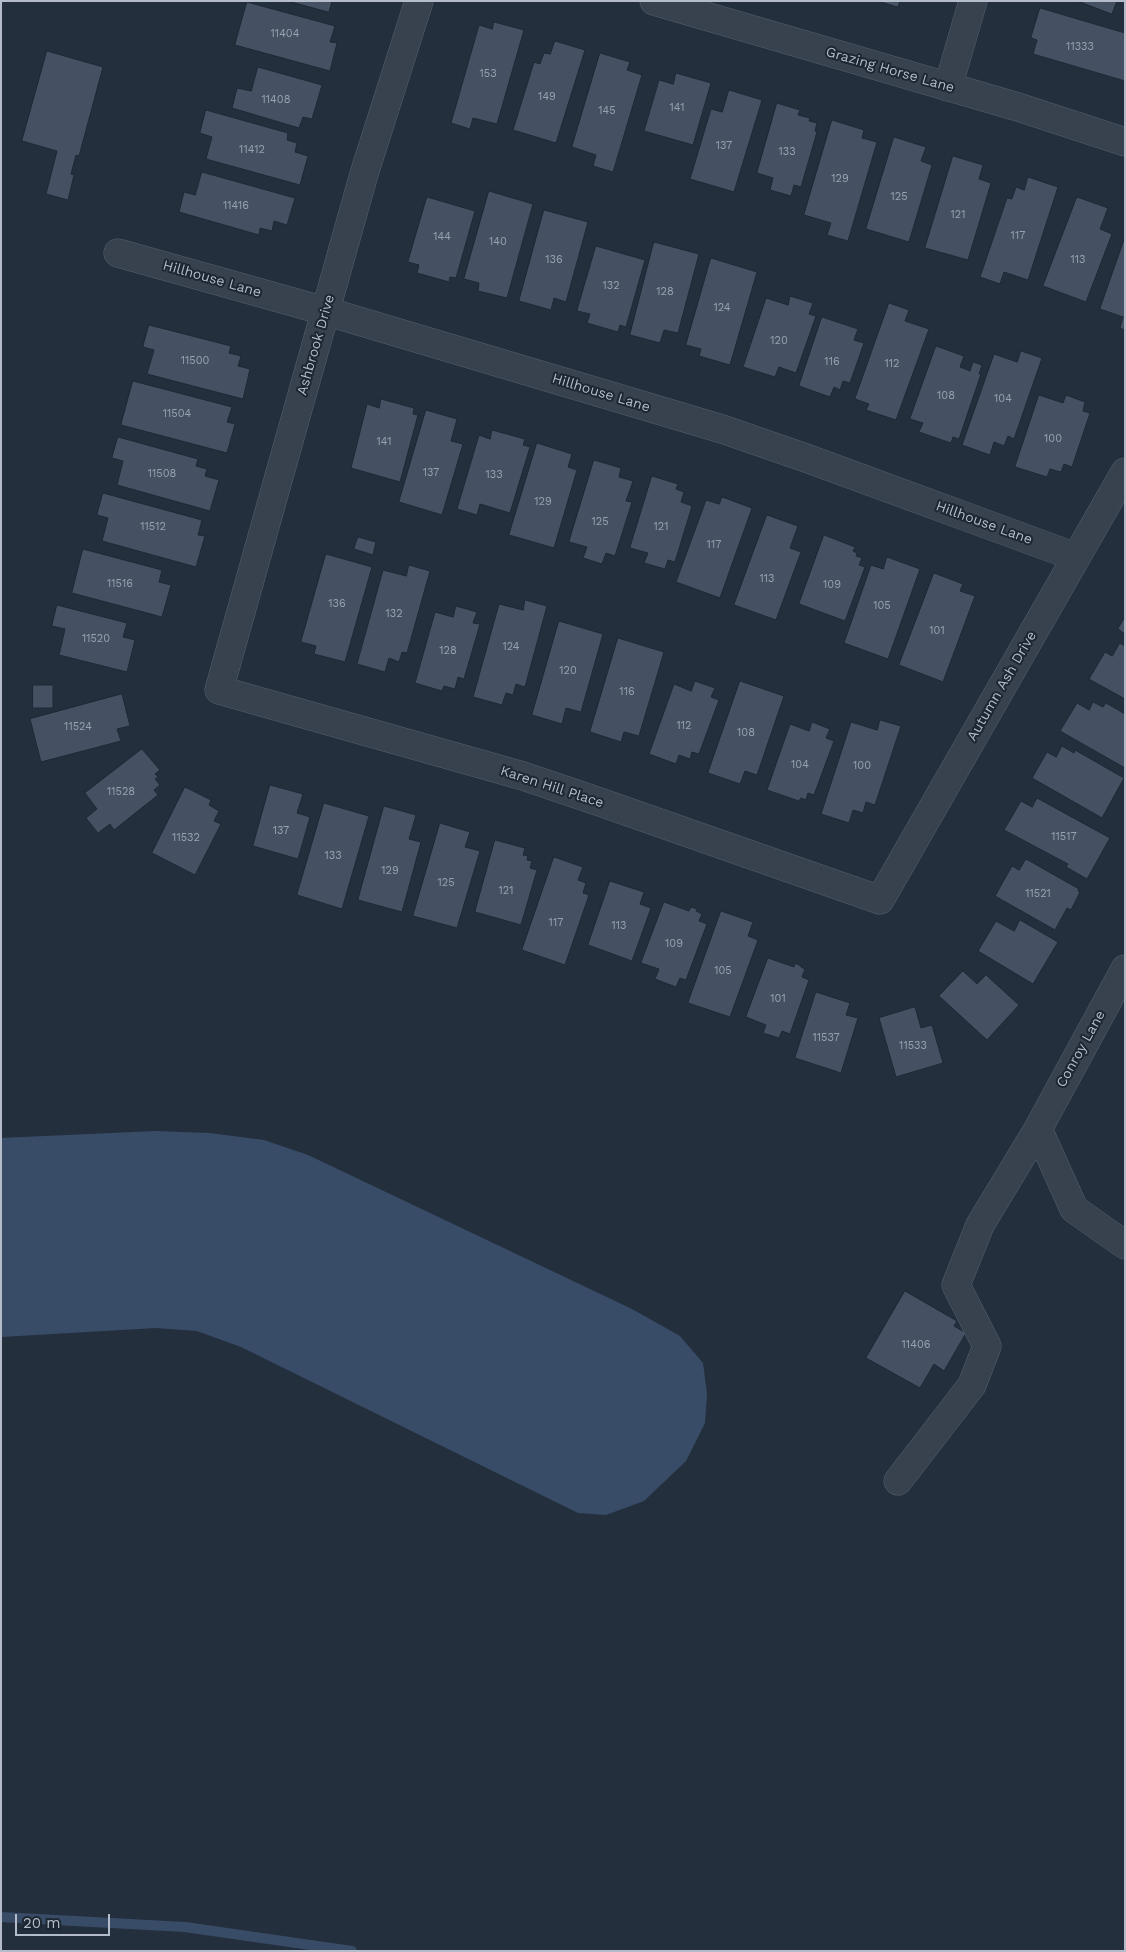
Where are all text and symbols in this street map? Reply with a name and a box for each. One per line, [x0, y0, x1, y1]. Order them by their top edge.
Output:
house number: 11404 [271, 27, 299, 41]
house number: 11333 [1066, 40, 1094, 54]
street label: Grazing Horse Lane [824, 44, 956, 96]
house number: 153 [479, 67, 497, 81]
house number: 149 [538, 90, 556, 104]
house number: 11408 [262, 93, 290, 107]
house number: 141 [669, 101, 685, 115]
house number: 145 [598, 104, 616, 118]
house number: 137 [716, 139, 732, 153]
house number: 11412 [239, 143, 265, 157]
house number: 133 [778, 145, 796, 159]
house number: 129 [831, 172, 849, 186]
house number: 125 [890, 190, 908, 204]
house number: 11416 [223, 199, 249, 213]
house number: 121 [951, 208, 965, 222]
house number: 117 [1011, 229, 1025, 243]
house number: 144 [433, 230, 451, 244]
house number: 140 [489, 235, 507, 249]
house number: 136 [545, 253, 563, 267]
house number: 113 [1071, 253, 1085, 267]
street label: Hillhouse Lane [161, 257, 263, 301]
house number: 132 [602, 279, 620, 293]
house number: 128 [656, 285, 674, 299]
street label: Ashbrook Drive [294, 293, 338, 397]
house number: 124 [713, 301, 731, 315]
house number: 120 [770, 334, 788, 348]
house number: 11500 [181, 354, 209, 368]
house number: 116 [824, 355, 840, 369]
house number: 112 [885, 357, 899, 371]
street label: Hillhouse Lane [550, 370, 652, 416]
house number: 108 [937, 389, 955, 403]
house number: 104 [994, 392, 1012, 406]
house number: 11504 [163, 407, 191, 421]
house number: 100 [1044, 432, 1062, 446]
house number: 141 [376, 435, 392, 449]
house number: 137 [423, 466, 439, 480]
house number: 11508 [148, 467, 176, 481]
house number: 133 [485, 468, 503, 482]
house number: 129 [534, 495, 552, 509]
street label: Hillhouse Lane [933, 498, 1035, 548]
house number: 125 [591, 515, 609, 529]
house number: 11512 [140, 520, 166, 534]
house number: 121 [654, 520, 668, 534]
house number: 117 [707, 538, 721, 552]
house number: 113 [760, 572, 774, 586]
house number: 11516 [107, 577, 133, 591]
house number: 109 [823, 578, 841, 592]
house number: 136 [328, 597, 346, 611]
house number: 105 [873, 599, 891, 613]
house number: 132 [385, 607, 403, 621]
house number: 101 [929, 624, 945, 638]
street label: Autumn Ash Drive [964, 628, 1040, 744]
house number: 11520 [82, 632, 110, 646]
house number: 124 [502, 640, 520, 654]
house number: 128 [439, 644, 457, 658]
house number: 120 [559, 664, 577, 678]
house number: 116 [619, 685, 635, 699]
house number: 112 [677, 719, 691, 733]
house number: 11524 [64, 720, 92, 734]
house number: 108 [737, 726, 755, 740]
house number: 104 [791, 758, 809, 772]
house number: 100 [853, 759, 871, 773]
street label: Karen Hill Place [498, 762, 606, 812]
house number: 11528 [107, 785, 135, 799]
house number: 137 [273, 824, 289, 838]
house number: 11517 [1051, 830, 1077, 844]
house number: 11532 [172, 831, 200, 845]
house number: 133 [324, 849, 342, 863]
house number: 129 [381, 864, 399, 878]
house number: 125 [437, 876, 455, 890]
house number: 121 [499, 884, 513, 898]
house number: 11521 [1025, 887, 1051, 901]
house number: 117 [549, 916, 563, 930]
house number: 113 [612, 919, 626, 933]
house number: 109 [665, 937, 683, 951]
house number: 105 [714, 964, 732, 978]
house number: 101 [770, 992, 786, 1006]
street label: Conroy Lane [1053, 1008, 1109, 1090]
house number: 11537 [812, 1031, 840, 1045]
house number: 11533 [899, 1039, 927, 1053]
house number: 11406 [902, 1338, 930, 1352]
scale bar [18, 1904, 112, 1936]
text: 20 m [23, 1914, 61, 1932]

